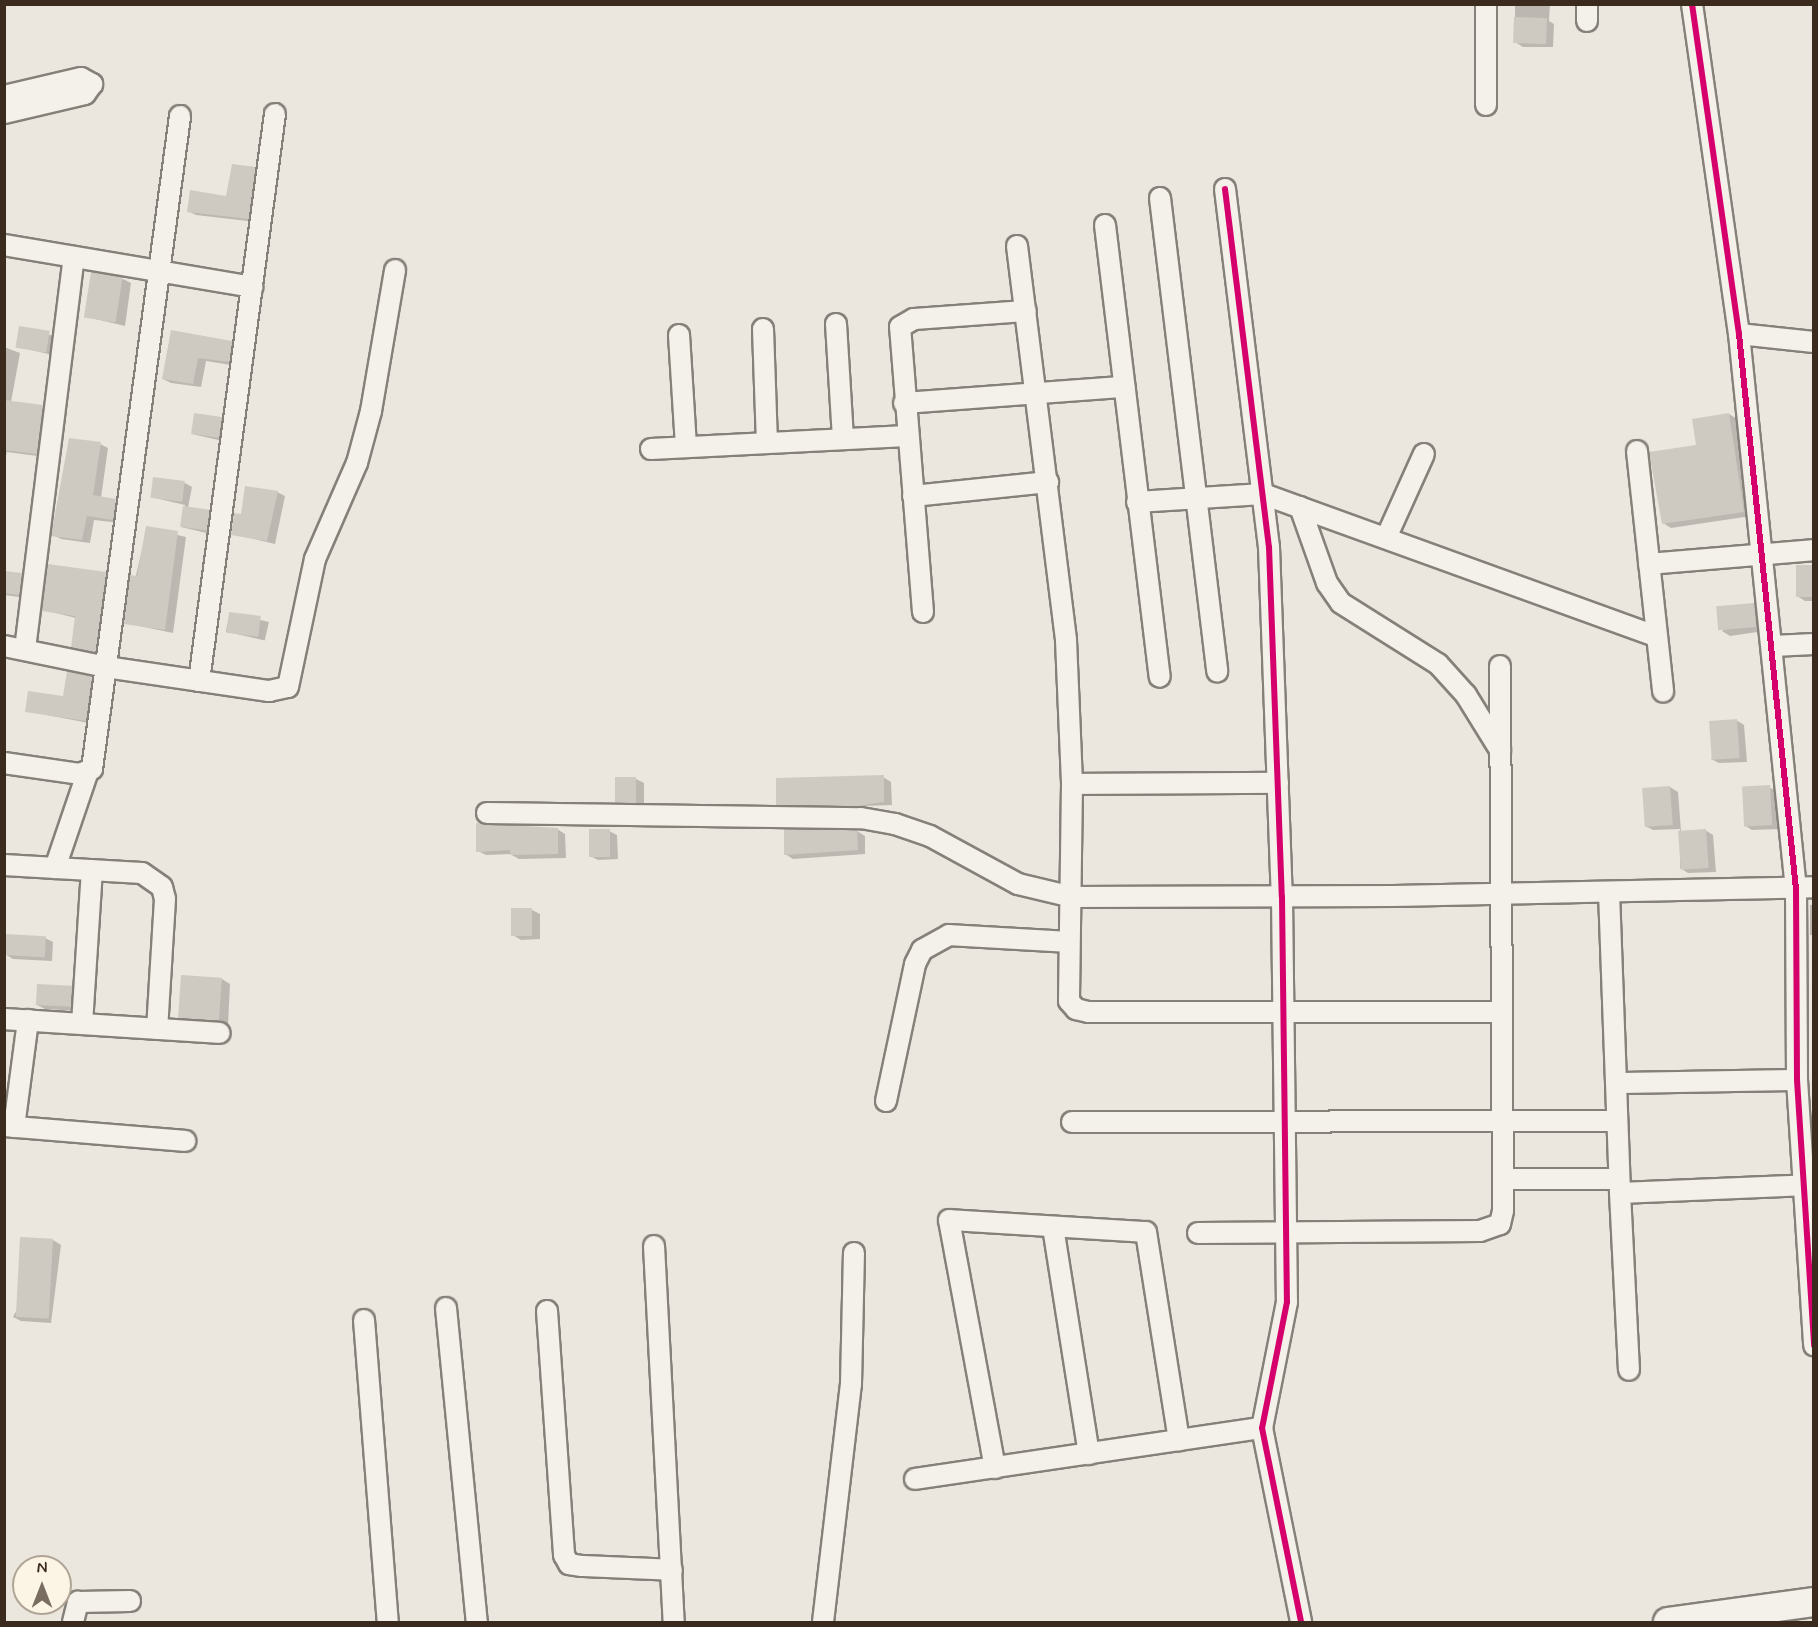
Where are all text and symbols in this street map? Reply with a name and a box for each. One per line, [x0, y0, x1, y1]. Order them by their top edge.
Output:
north arrow [12, 1555, 72, 1615]
text: N [37, 1558, 47, 1579]

